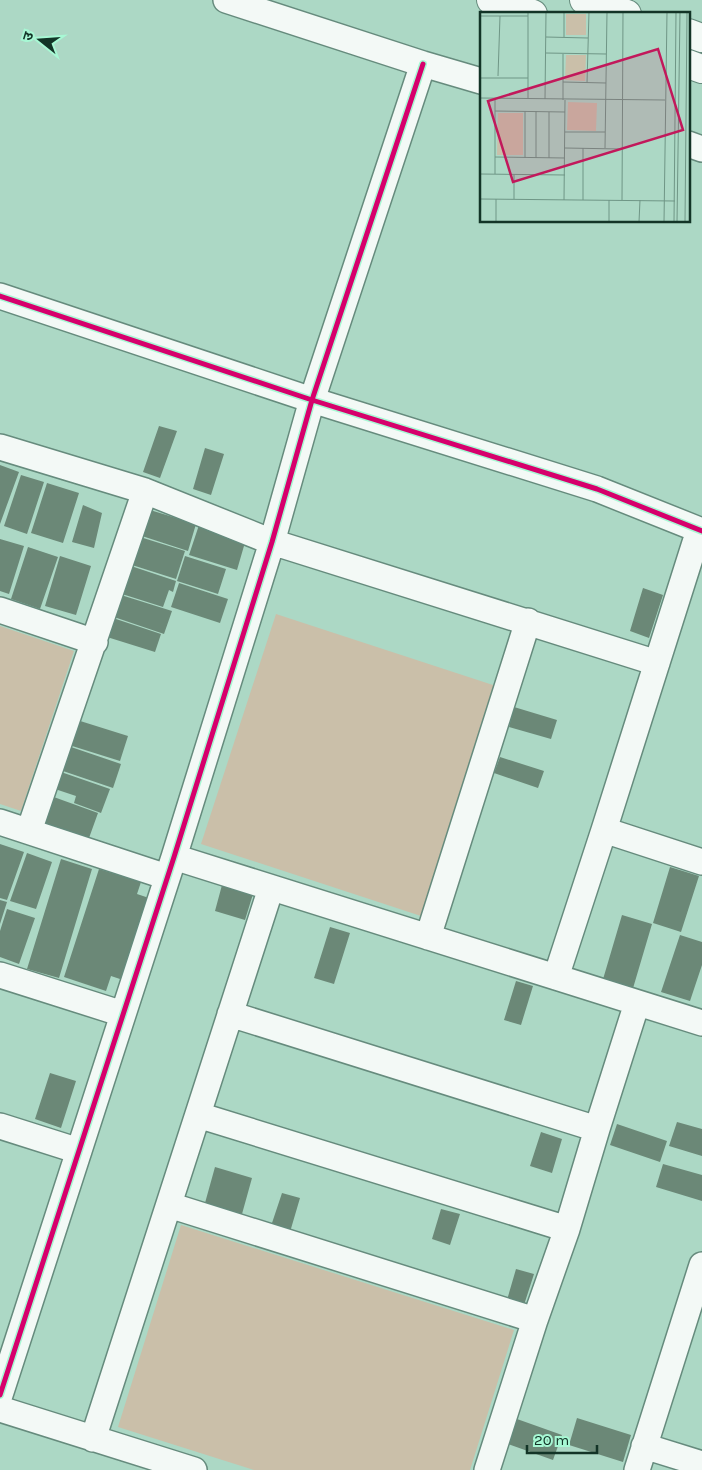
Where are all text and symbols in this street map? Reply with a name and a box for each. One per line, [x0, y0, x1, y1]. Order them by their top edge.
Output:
inset map [480, 12, 690, 222]
north arrow [15, 15, 65, 65]
text: उ [19, 29, 38, 43]
scale bar [527, 1422, 597, 1454]
text: 20 m [534, 1431, 569, 1449]

